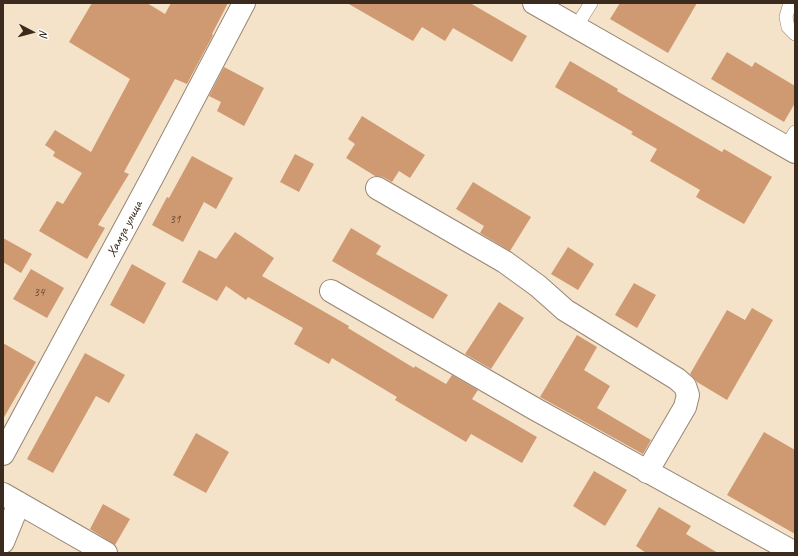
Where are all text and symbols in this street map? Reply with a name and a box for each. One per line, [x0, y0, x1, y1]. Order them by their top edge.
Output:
north arrow [12, 12, 52, 52]
text: N [37, 29, 51, 37]
street label: Хамза улица [103, 198, 147, 260]
house number: 31 [170, 213, 180, 227]
house number: 34 [34, 286, 44, 300]

